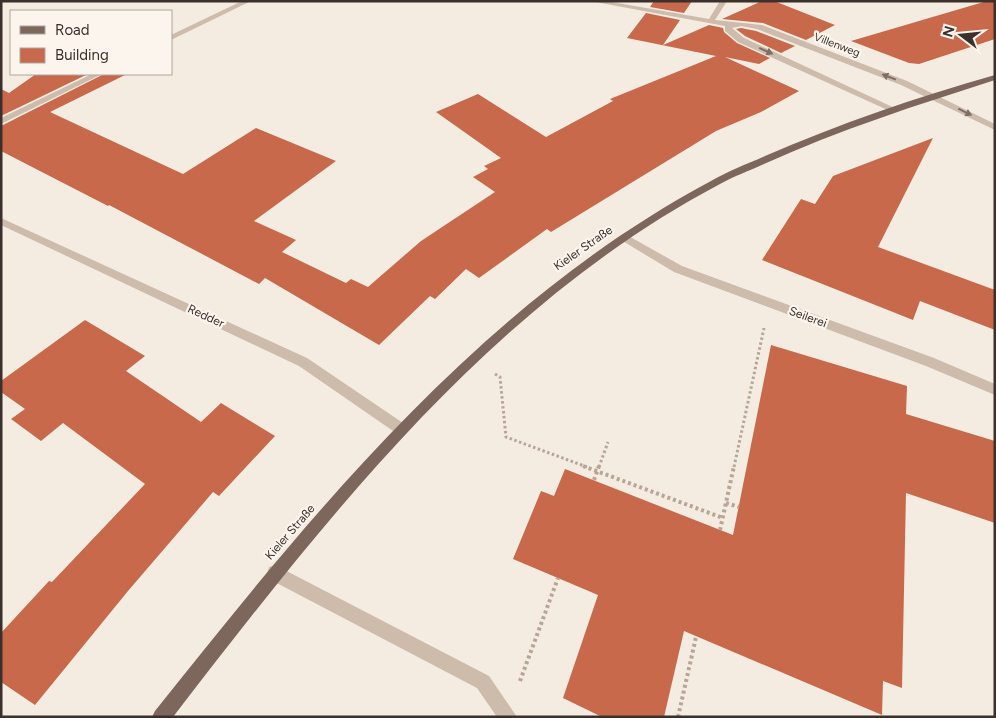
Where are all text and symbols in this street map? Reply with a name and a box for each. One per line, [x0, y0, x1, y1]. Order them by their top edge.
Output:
legend [10, 10, 172, 75]
north arrow [936, 10, 986, 60]
text: Road [55, 21, 90, 39]
text: N [939, 24, 959, 39]
street label: Villenweg [812, 30, 862, 60]
text: Building [55, 46, 109, 64]
one-way arrow [759, 48, 773, 56]
one-way arrow [882, 73, 896, 81]
one-way arrow [957, 108, 972, 116]
street label: Kieler Straße [551, 222, 615, 273]
street label: Redder [185, 301, 227, 331]
street label: Seilerei [787, 304, 829, 330]
street label: Kieler Straße [262, 501, 318, 562]

